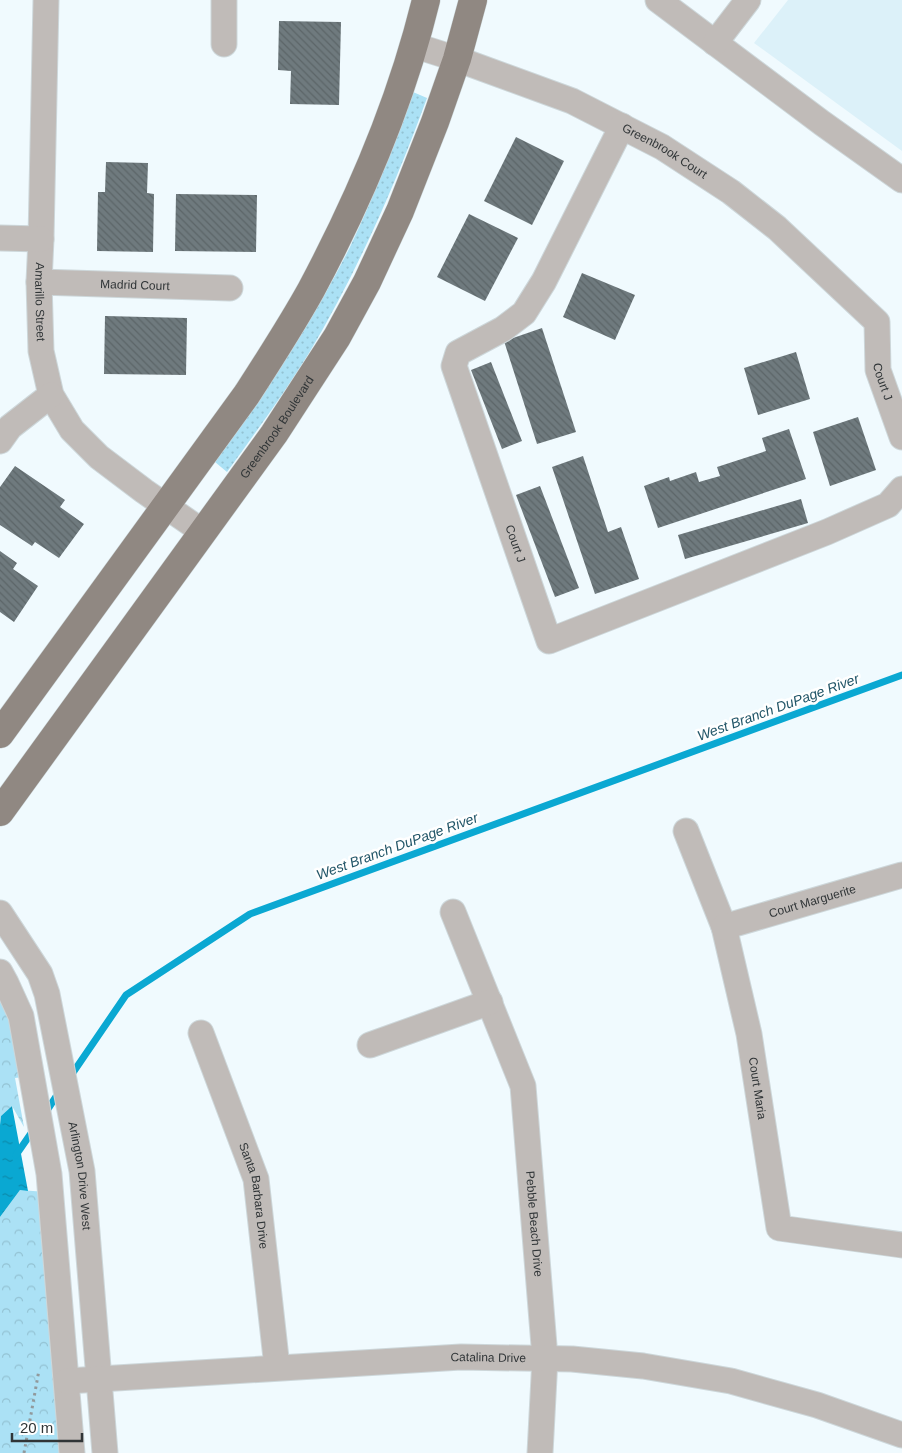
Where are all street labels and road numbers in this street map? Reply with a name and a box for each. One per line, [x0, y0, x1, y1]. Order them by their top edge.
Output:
street label: Greenbrook Court [620, 121, 710, 182]
street label: Amarillo Street [32, 262, 48, 342]
street label: Madrid Court [100, 277, 171, 293]
street label: Court J [871, 363, 895, 402]
street label: Greenbrook Boulevard [237, 373, 317, 481]
street label: Court J [502, 523, 528, 564]
street label: Court Marguerite [767, 882, 858, 921]
street label: Court Maria [746, 1056, 769, 1121]
street label: Arlington Drive West [65, 1120, 94, 1231]
street label: Santa Barbara Drive [236, 1141, 271, 1250]
street label: Pebble Beach Drive [523, 1170, 545, 1278]
street label: Catalina Drive [450, 1350, 526, 1365]

